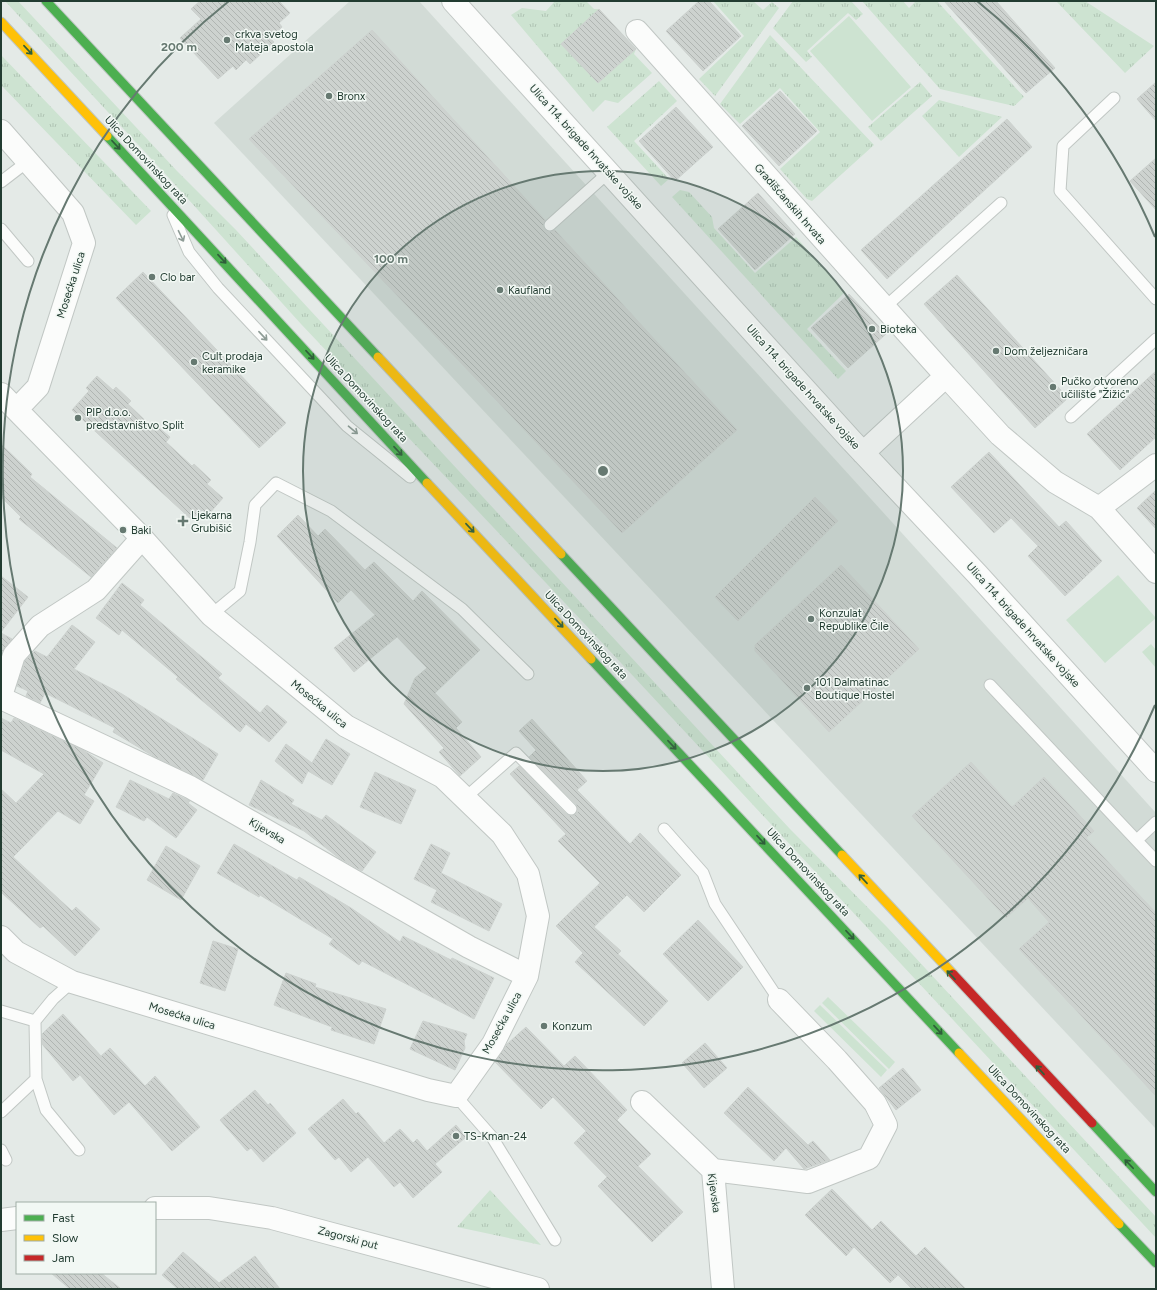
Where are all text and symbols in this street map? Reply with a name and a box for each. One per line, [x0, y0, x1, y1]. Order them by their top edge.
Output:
place label: crkva svetog Mateja apostola [235, 28, 314, 54]
marker: crkva svetog Mateja apostola [222, 35, 232, 45]
text: 200 m [161, 40, 197, 54]
one-way arrow [23, 45, 32, 55]
street label: Ulica 114. brigade hrvatske vojske [526, 82, 646, 212]
place label: Bronx [337, 90, 366, 103]
marker: Bronx [324, 91, 334, 101]
street label: Ulica Domovinskog rata [102, 113, 190, 207]
one-way arrow [111, 140, 121, 150]
street label: Gradišćanskih hrvata [752, 161, 828, 247]
one-way arrow [178, 230, 185, 242]
street label: Mosećka ulica [54, 250, 88, 320]
text: 100 m [374, 252, 408, 266]
one-way arrow [217, 254, 226, 264]
place label: Clo bar [160, 271, 196, 284]
marker: Clo bar [147, 272, 157, 282]
place label: Kaufland [508, 284, 551, 297]
marker: Kaufland [495, 285, 505, 295]
street label: Ulica 114. brigade hrvatske vojske [743, 322, 863, 452]
place label: Bioteka [880, 323, 917, 336]
marker: Bioteka [867, 324, 877, 334]
one-way arrow [258, 331, 268, 341]
place label: Dom željezničara [1004, 345, 1088, 358]
marker: Dom željezničara [991, 346, 1001, 356]
place label: Cult prodaja keramike [202, 350, 263, 376]
one-way arrow [305, 350, 314, 360]
street label: Ulica Domovinskog rata [322, 351, 410, 445]
marker: Cult prodaja keramike [189, 357, 199, 367]
place label: Pučko otvoreno učilište "Žižić" [1061, 375, 1138, 401]
marker: Pučko otvoreno učilište "Žižić" [1048, 382, 1058, 392]
place label: PIP d.o.o. predstavništvo Split [86, 406, 184, 432]
marker: PIP d.o.o. predstavništvo Split [73, 413, 83, 423]
one-way arrow [347, 426, 358, 435]
one-way arrow [393, 445, 402, 456]
centre of rings [596, 464, 610, 478]
place label: Ljekarna Grubišić [191, 509, 232, 535]
marker: Ljekarna Grubišić [178, 516, 188, 526]
one-way arrow [465, 523, 474, 533]
place label: Baki [131, 524, 151, 537]
marker: Baki [118, 525, 128, 535]
street label: Ulica 114. brigade hrvatske vojske [963, 560, 1083, 690]
street label: Ulica Domovinskog rata [542, 588, 630, 682]
place label: Konzulat Republike Čile [819, 607, 889, 633]
marker: Konzulat Republike Čile [806, 614, 816, 624]
one-way arrow [554, 618, 563, 628]
place label: 101 Dalmatinac Boutique Hostel [815, 676, 895, 702]
street label: Mosećka ulica [288, 677, 350, 731]
marker: 101 Dalmatinac Boutique Hostel [802, 683, 812, 693]
one-way arrow [668, 740, 677, 750]
street label: Kijevska [247, 815, 287, 847]
street label: Ulica Domovinskog rata [764, 825, 852, 919]
one-way arrow [756, 835, 766, 845]
one-way arrow [858, 874, 867, 885]
one-way arrow [845, 930, 855, 940]
one-way arrow [947, 970, 956, 980]
street label: Mosećka ulica [480, 990, 524, 1056]
street label: Mosećka ulica [147, 1000, 217, 1032]
place label: Konzum [552, 1020, 592, 1033]
marker: Konzum [539, 1021, 549, 1031]
one-way arrow [934, 1025, 943, 1035]
street label: Ulica Domovinskog rata [985, 1062, 1073, 1156]
one-way arrow [1036, 1065, 1045, 1075]
place label: TS-Kman-24 [464, 1130, 527, 1143]
marker: TS-Kman-24 [451, 1131, 461, 1141]
one-way arrow [1124, 1159, 1134, 1169]
street label: Kijevska [705, 1172, 723, 1214]
legend [16, 1202, 156, 1274]
text: Fast [52, 1211, 75, 1225]
street label: Zagorski put [316, 1224, 380, 1252]
text: Slow [52, 1231, 79, 1245]
text: Jam [52, 1251, 75, 1265]

